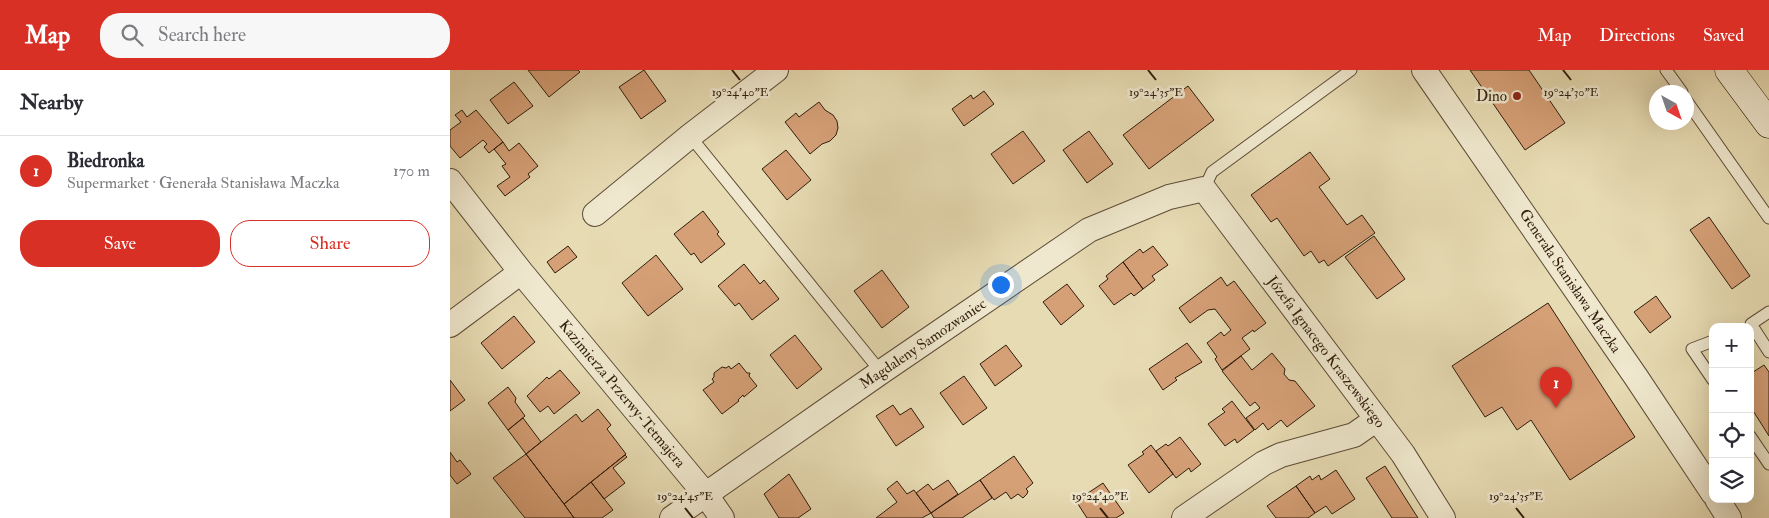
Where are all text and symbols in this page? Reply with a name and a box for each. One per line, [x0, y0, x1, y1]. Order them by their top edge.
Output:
search box [100, 13, 450, 58]
text: Map [25, 20, 70, 51]
icon: search [118, 21, 146, 49]
text: Search here [158, 23, 246, 47]
text: Map [1538, 24, 1571, 47]
text: Directions [1599, 24, 1675, 47]
text: Saved [1703, 24, 1744, 47]
text: 19°24'40"E [712, 85, 769, 100]
text: 19°24'35"E [1129, 85, 1183, 100]
text: 19°24'30"E [1544, 85, 1599, 100]
north arrow [1649, 85, 1694, 130]
place label: Dino [1476, 87, 1507, 106]
text: Nearby [20, 89, 83, 116]
marker: Dino [1511, 90, 1523, 102]
text: Biedronka [67, 149, 144, 173]
text: 1 [33, 161, 39, 181]
text: 170 m [393, 161, 430, 181]
text: Supermarket · Generała Stanisława Maczka [67, 173, 340, 193]
street label: Generała Stanisława Maczka [1515, 205, 1626, 357]
button: Save [20, 220, 220, 267]
button: Share [230, 220, 430, 267]
street label: Józefa Ignacego Kraszewskiego [1261, 271, 1389, 432]
your location [988, 272, 1014, 298]
street label: Magdaleny Samozwaniec [856, 295, 990, 393]
street label: Kazimierza Przerwy-Tetmajera [555, 316, 690, 472]
map controls [1709, 323, 1754, 503]
button: + [1709, 323, 1754, 368]
pin: 1 [1540, 367, 1572, 408]
button: − [1709, 368, 1754, 413]
button: locate [1709, 413, 1754, 458]
button: layers [1709, 458, 1754, 503]
text: 19°24'45"E [657, 489, 713, 504]
text: 19°24'40"E [1072, 489, 1129, 504]
text: 19°24'35"E [1489, 489, 1543, 504]

